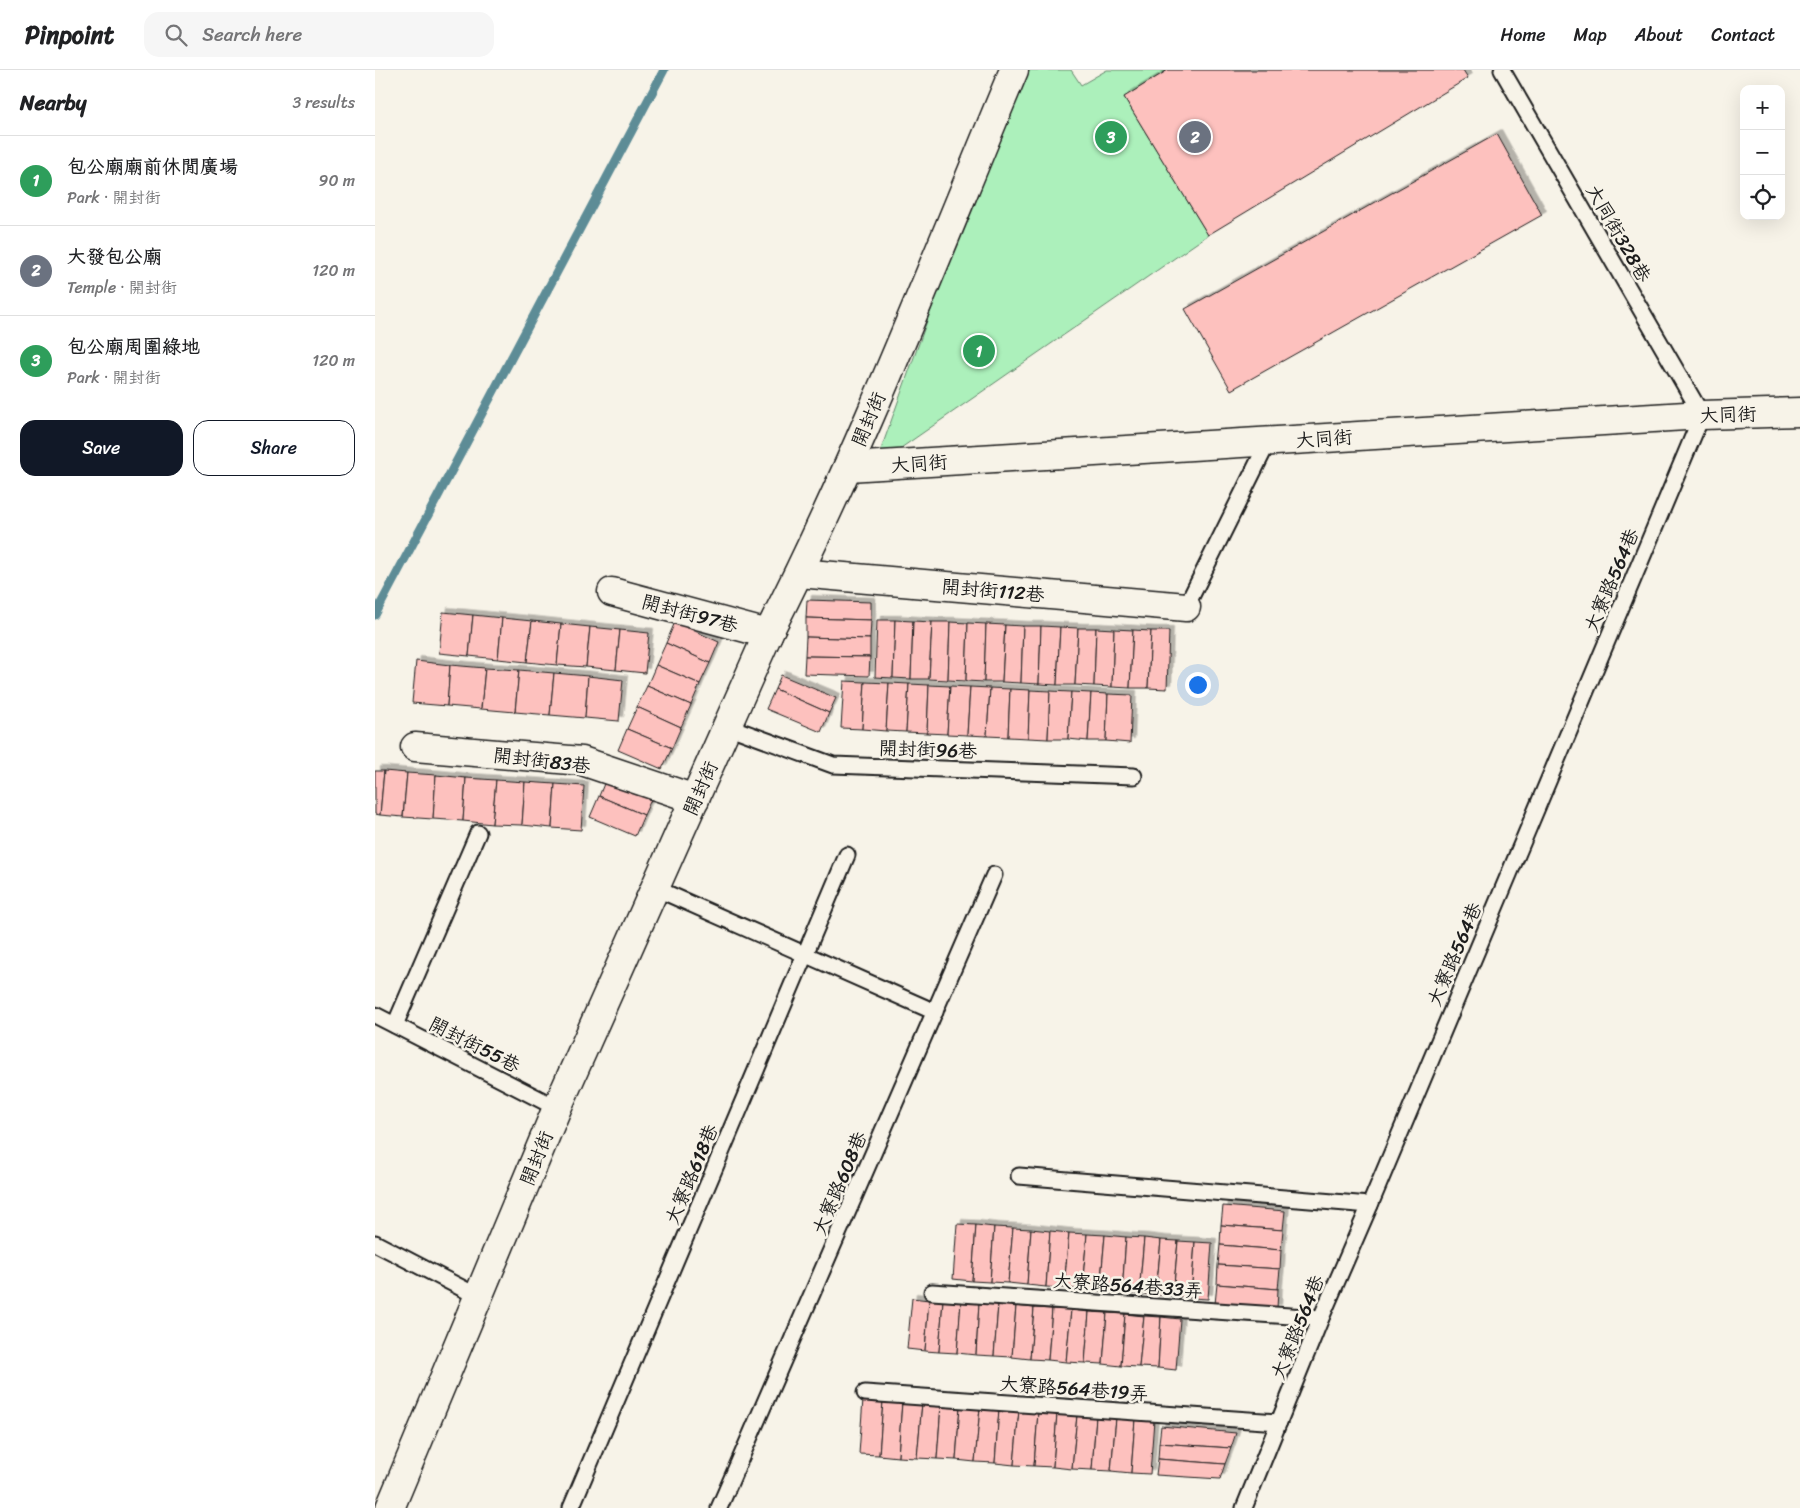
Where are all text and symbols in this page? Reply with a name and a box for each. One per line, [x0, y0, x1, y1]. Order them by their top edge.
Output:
search box [144, 12, 494, 57]
text: Pinpoint [25, 14, 114, 56]
text: Search here [202, 18, 302, 51]
text: Home [1501, 19, 1546, 51]
text: Map [1574, 19, 1607, 51]
text: About [1635, 19, 1683, 51]
text: Contact [1711, 19, 1775, 51]
icon: search [162, 21, 190, 49]
text: Nearby [20, 84, 86, 122]
map controls [1740, 85, 1785, 220]
button: + [1740, 85, 1785, 130]
text: 3 results [292, 88, 355, 117]
pin: 3 [1095, 118, 1127, 156]
pin: 2 [1179, 118, 1211, 156]
button: − [1740, 130, 1785, 175]
text: 包公廟廟前休閒廣場 [67, 150, 238, 183]
text: 1 [33, 166, 39, 195]
text: 90 m [319, 166, 355, 195]
button: locate [1740, 175, 1785, 220]
street label: 大同街328巷 [1577, 178, 1660, 289]
text: Park · 開封街 [67, 183, 160, 212]
text: 大發包公廟 [67, 240, 162, 273]
text: 2 [31, 256, 41, 285]
text: 120 m [312, 256, 355, 285]
text: Temple · 開封街 [67, 273, 177, 302]
text: 包公廟周圍綠地 [67, 330, 200, 363]
pin: 1 [963, 332, 995, 370]
text: 3 [32, 346, 40, 375]
text: 120 m [312, 346, 355, 375]
text: Park · 開封街 [67, 363, 160, 392]
street label: 開封街 [842, 387, 895, 452]
street label: 大同街 [1699, 397, 1757, 432]
button: Save [20, 420, 183, 476]
button: Share [193, 420, 355, 476]
street label: 大同街 [1294, 420, 1354, 457]
street label: 大同街 [889, 445, 949, 482]
street label: 大寮路564巷 [1575, 523, 1648, 637]
street label: 開封街112巷 [940, 570, 1046, 611]
street label: 開封街97巷 [638, 585, 742, 642]
your location [1185, 672, 1211, 698]
street label: 開封街96巷 [878, 731, 978, 768]
street label: 開封街83巷 [491, 738, 593, 783]
street label: 開封街 [674, 755, 727, 821]
street label: 大寮路564巷 [1418, 897, 1491, 1011]
street label: 開封街55巷 [423, 1007, 526, 1082]
street label: 大寮路618巷 [655, 1119, 727, 1230]
street label: 開封街 [510, 1126, 562, 1191]
street label: 大寮路608巷 [803, 1126, 876, 1240]
street label: 大寮路564巷33弄 [1052, 1264, 1204, 1307]
street label: 大寮路564巷 [1262, 1270, 1333, 1384]
street label: 大寮路564巷19弄 [998, 1367, 1149, 1410]

